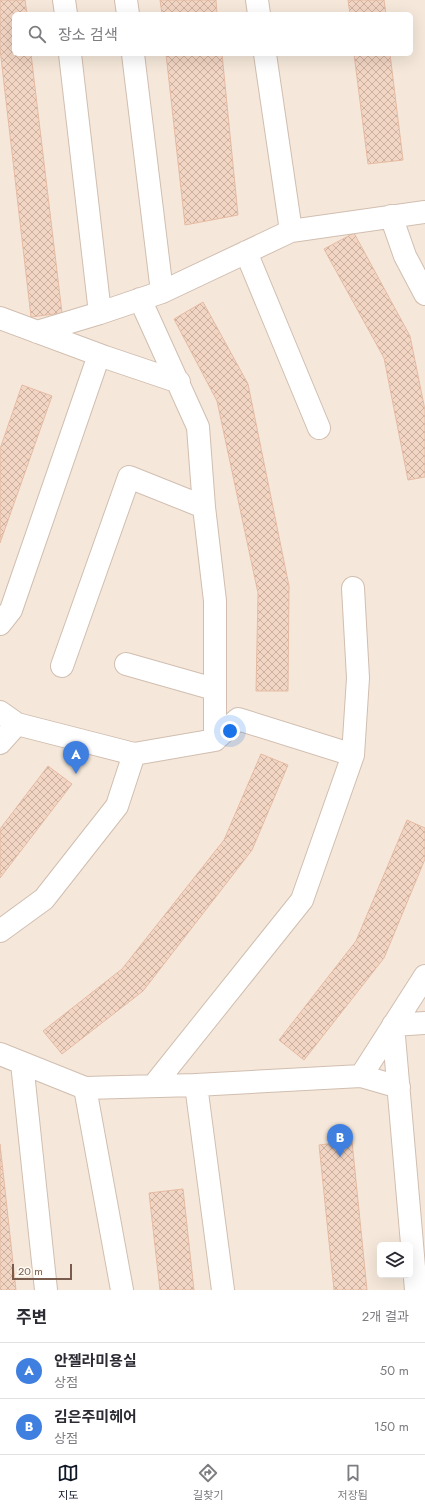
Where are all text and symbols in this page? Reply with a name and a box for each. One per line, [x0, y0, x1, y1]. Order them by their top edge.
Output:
search box [12, 12, 413, 56]
icon: search [26, 23, 48, 45]
text: 장소 검색 [58, 24, 118, 46]
your location [220, 721, 240, 741]
pin: A [63, 741, 89, 774]
pin: B [327, 1124, 353, 1157]
map controls [377, 1242, 413, 1278]
button: layers [377, 1242, 413, 1278]
scale bar [12, 1262, 72, 1281]
text: 20 m [18, 1263, 43, 1279]
text: 주변 [16, 1305, 47, 1329]
text: 2개 결과 [362, 1307, 409, 1326]
text: 안젤라미용실 [54, 1350, 137, 1372]
text: A [24, 1361, 34, 1380]
text: 50 m [380, 1361, 409, 1380]
text: 상점 [54, 1373, 78, 1392]
text: 김은주미헤어 [54, 1406, 137, 1428]
text: B [25, 1417, 33, 1436]
text: 150 m [374, 1417, 409, 1436]
text: 상점 [54, 1429, 78, 1448]
tab: 지도 [57, 1462, 79, 1503]
tab: 길찾기 [193, 1462, 223, 1503]
tab: 저장됨 [338, 1462, 368, 1503]

